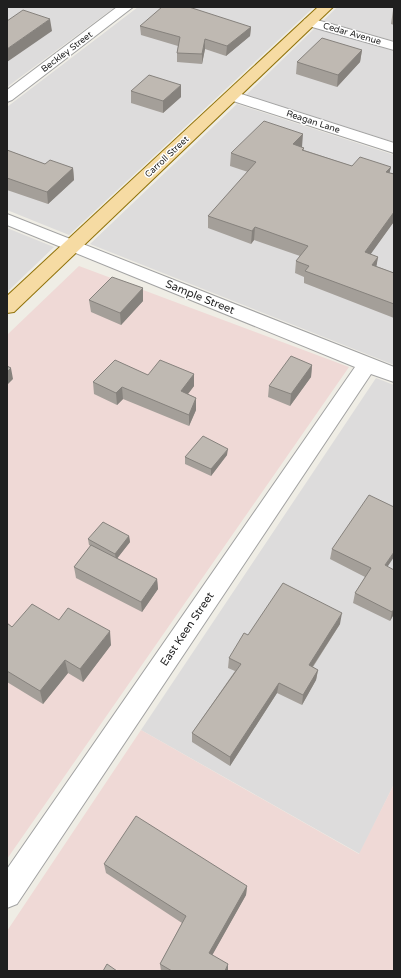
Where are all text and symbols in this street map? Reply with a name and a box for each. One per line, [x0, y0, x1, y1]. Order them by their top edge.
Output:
street label: Cedar Avenue [322, 20, 382, 48]
street label: Beckley Street [39, 29, 95, 75]
street label: Reagan Lane [285, 108, 341, 136]
street label: Carroll Street [143, 133, 192, 180]
street label: Sample Street [164, 277, 236, 317]
street label: East Keen Street [157, 590, 217, 668]

